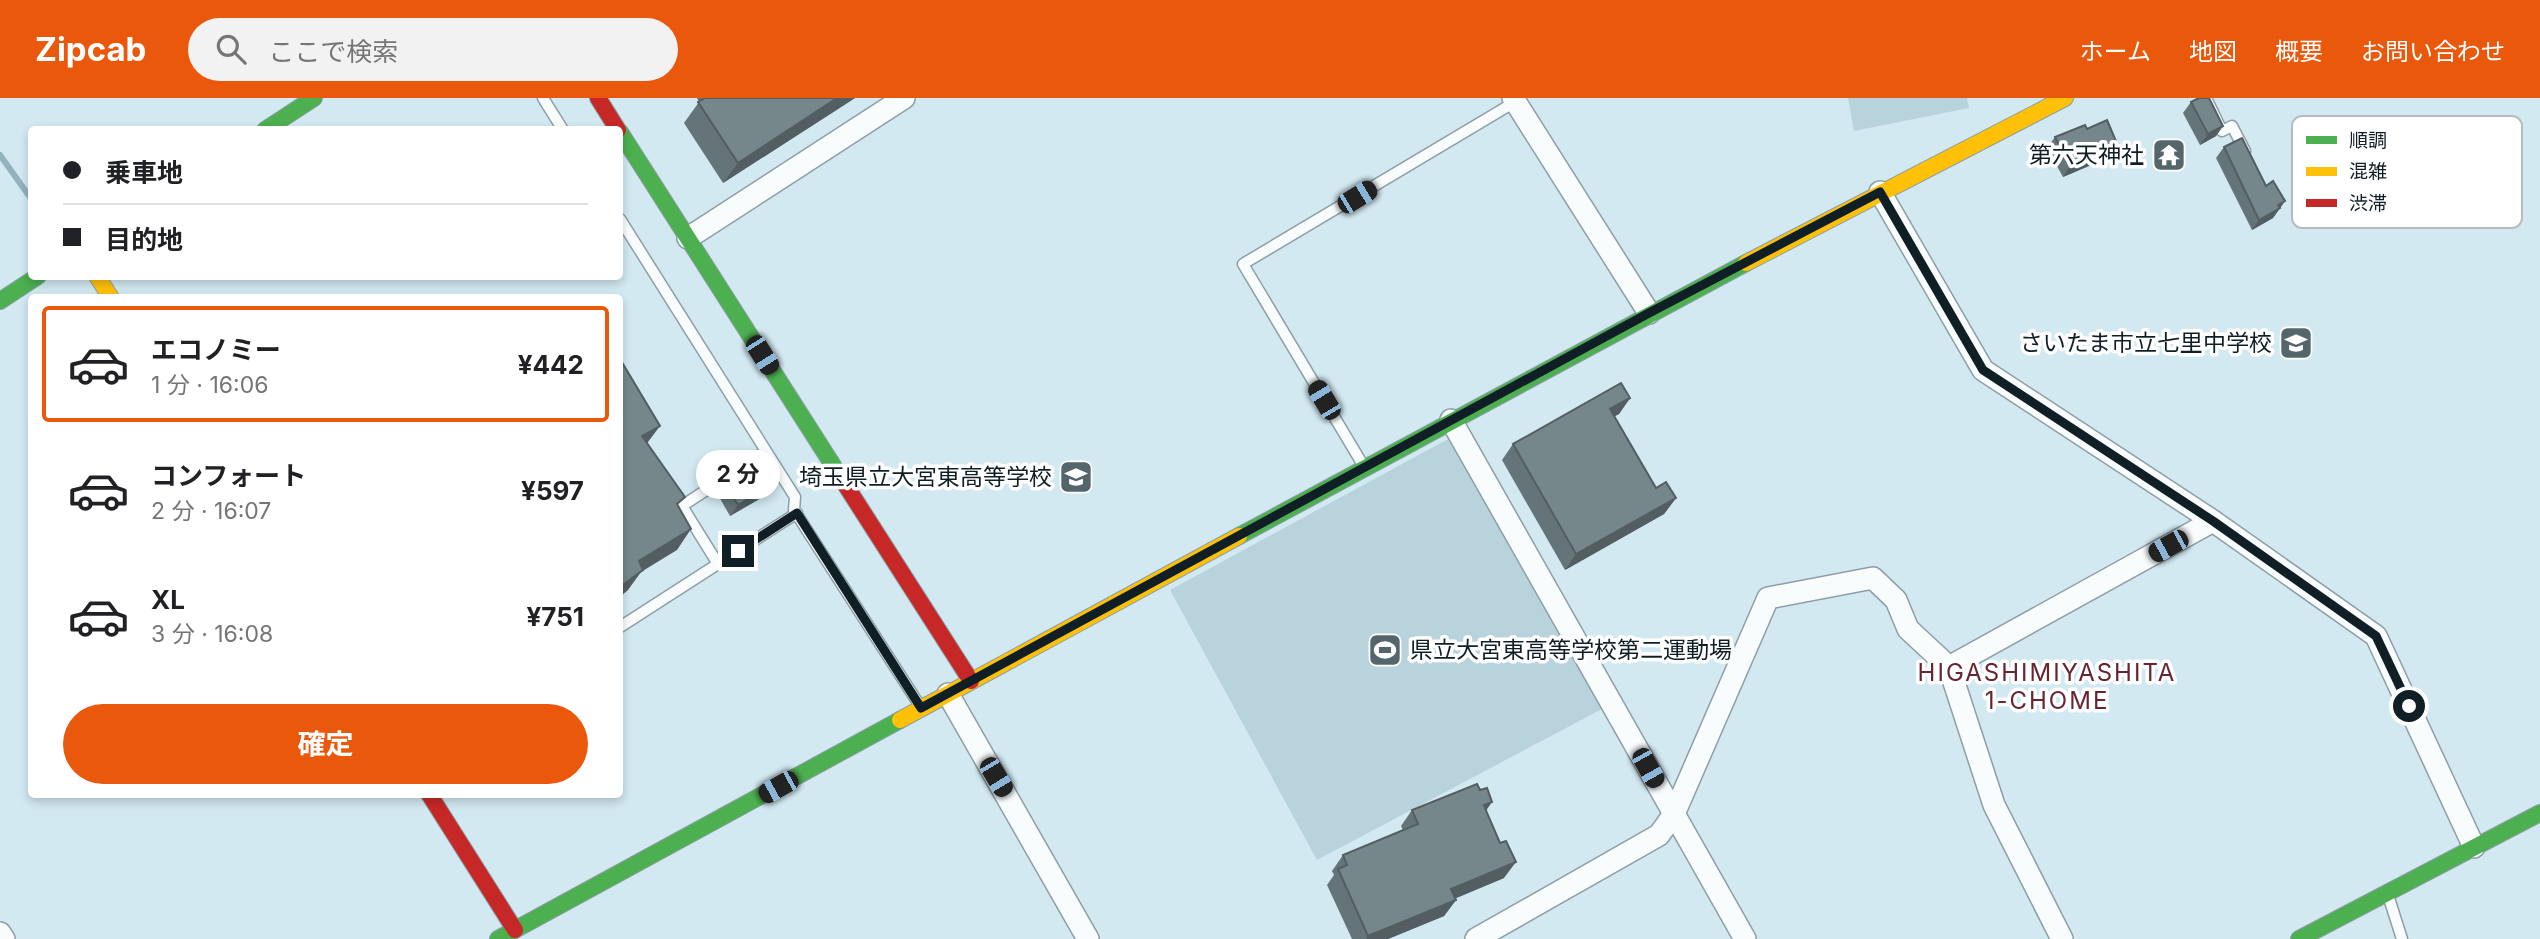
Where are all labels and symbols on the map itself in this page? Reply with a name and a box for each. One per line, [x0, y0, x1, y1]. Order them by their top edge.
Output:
legend [2292, 116, 2522, 228]
text: 順調 [2349, 129, 2387, 152]
temple icon: 第六天神社 [2150, 136, 2188, 174]
place label: 第六天神社 [2029, 141, 2144, 169]
text: 混雑 [2349, 160, 2387, 183]
car [1334, 177, 1381, 217]
text: 渋滞 [2349, 192, 2387, 215]
school or university icon: さいたま市立七里中学校 [2277, 324, 2315, 362]
place label: さいたま市立七里中学校 [2020, 329, 2272, 357]
car [742, 332, 783, 378]
car [1305, 377, 1344, 423]
callout: 2 分 [696, 449, 780, 498]
school or university icon: 埼玉県立大宮東高等学校 [1057, 458, 1095, 496]
place label: 埼玉県立大宮東高等学校 [799, 463, 1052, 491]
car [2145, 527, 2192, 565]
route end [722, 535, 754, 567]
sports icon: 県立大宮東高等学校第二運動場 [1366, 631, 1404, 669]
place label: 県立大宮東高等学校第二運動場 [1410, 636, 1732, 664]
district label: HIGASHIMIYASHITA 1-CHOME [1918, 658, 2176, 715]
route start [2393, 690, 2425, 722]
car [1629, 745, 1668, 791]
car [977, 754, 1016, 800]
car [755, 768, 802, 806]

